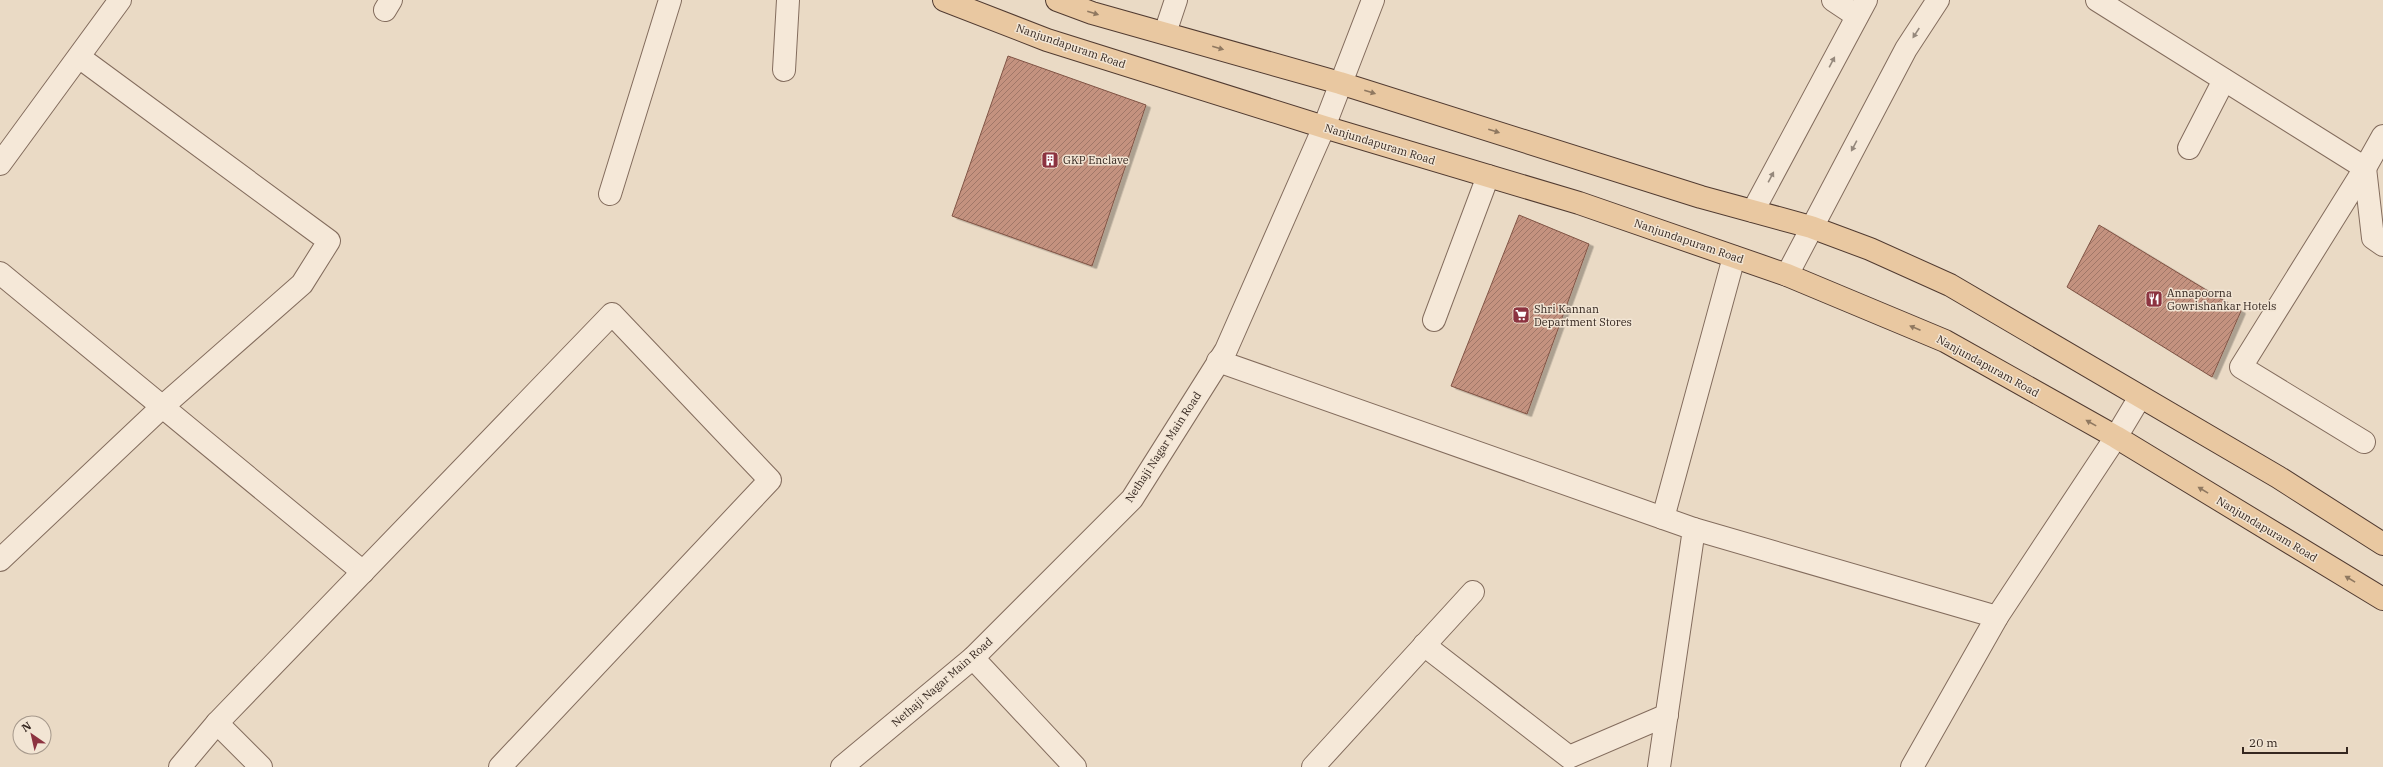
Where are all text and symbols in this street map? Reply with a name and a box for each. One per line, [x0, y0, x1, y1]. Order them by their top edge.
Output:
one-way arrow [1088, 10, 1100, 16]
street label: Nanjundapuram Road [1014, 21, 1128, 71]
one-way arrow [1913, 27, 1920, 38]
one-way arrow [1212, 46, 1225, 52]
one-way arrow [1829, 56, 1836, 68]
one-way arrow [1365, 89, 1377, 95]
street label: Nanjundapuram Road [1323, 120, 1437, 168]
one-way arrow [1489, 128, 1501, 134]
one-way arrow [1850, 141, 1857, 152]
building icon: GKP Enclave [1040, 150, 1060, 170]
place label: GKP Enclave [1063, 153, 1129, 167]
one-way arrow [1768, 171, 1775, 183]
street label: Nanjundapuram Road [1632, 216, 1746, 266]
place label: Annapoorna Gowrishankar Hotels [2167, 286, 2276, 313]
restaurant icon: Annapoorna Gowrishankar Hotels [2144, 289, 2164, 309]
place label: Shri Kannan Department Stores [1534, 302, 1632, 329]
supermarket icon: Shri Kannan Department Stores [1511, 305, 1531, 325]
one-way arrow [1909, 325, 1921, 331]
street label: Nanjundapuram Road [1934, 332, 2042, 400]
street label: Nethaji Nagar Main Road [1122, 389, 1204, 505]
one-way arrow [2085, 420, 2097, 427]
one-way arrow [2198, 486, 2208, 494]
street label: Nanjundapuram Road [2214, 493, 2320, 565]
one-way arrow [2345, 575, 2355, 583]
street label: Nethaji Nagar Main Road [889, 634, 996, 730]
north arrow [12, 715, 52, 755]
text: N [19, 718, 34, 735]
scale bar [2243, 729, 2347, 755]
text: 20 m [2249, 735, 2278, 750]

